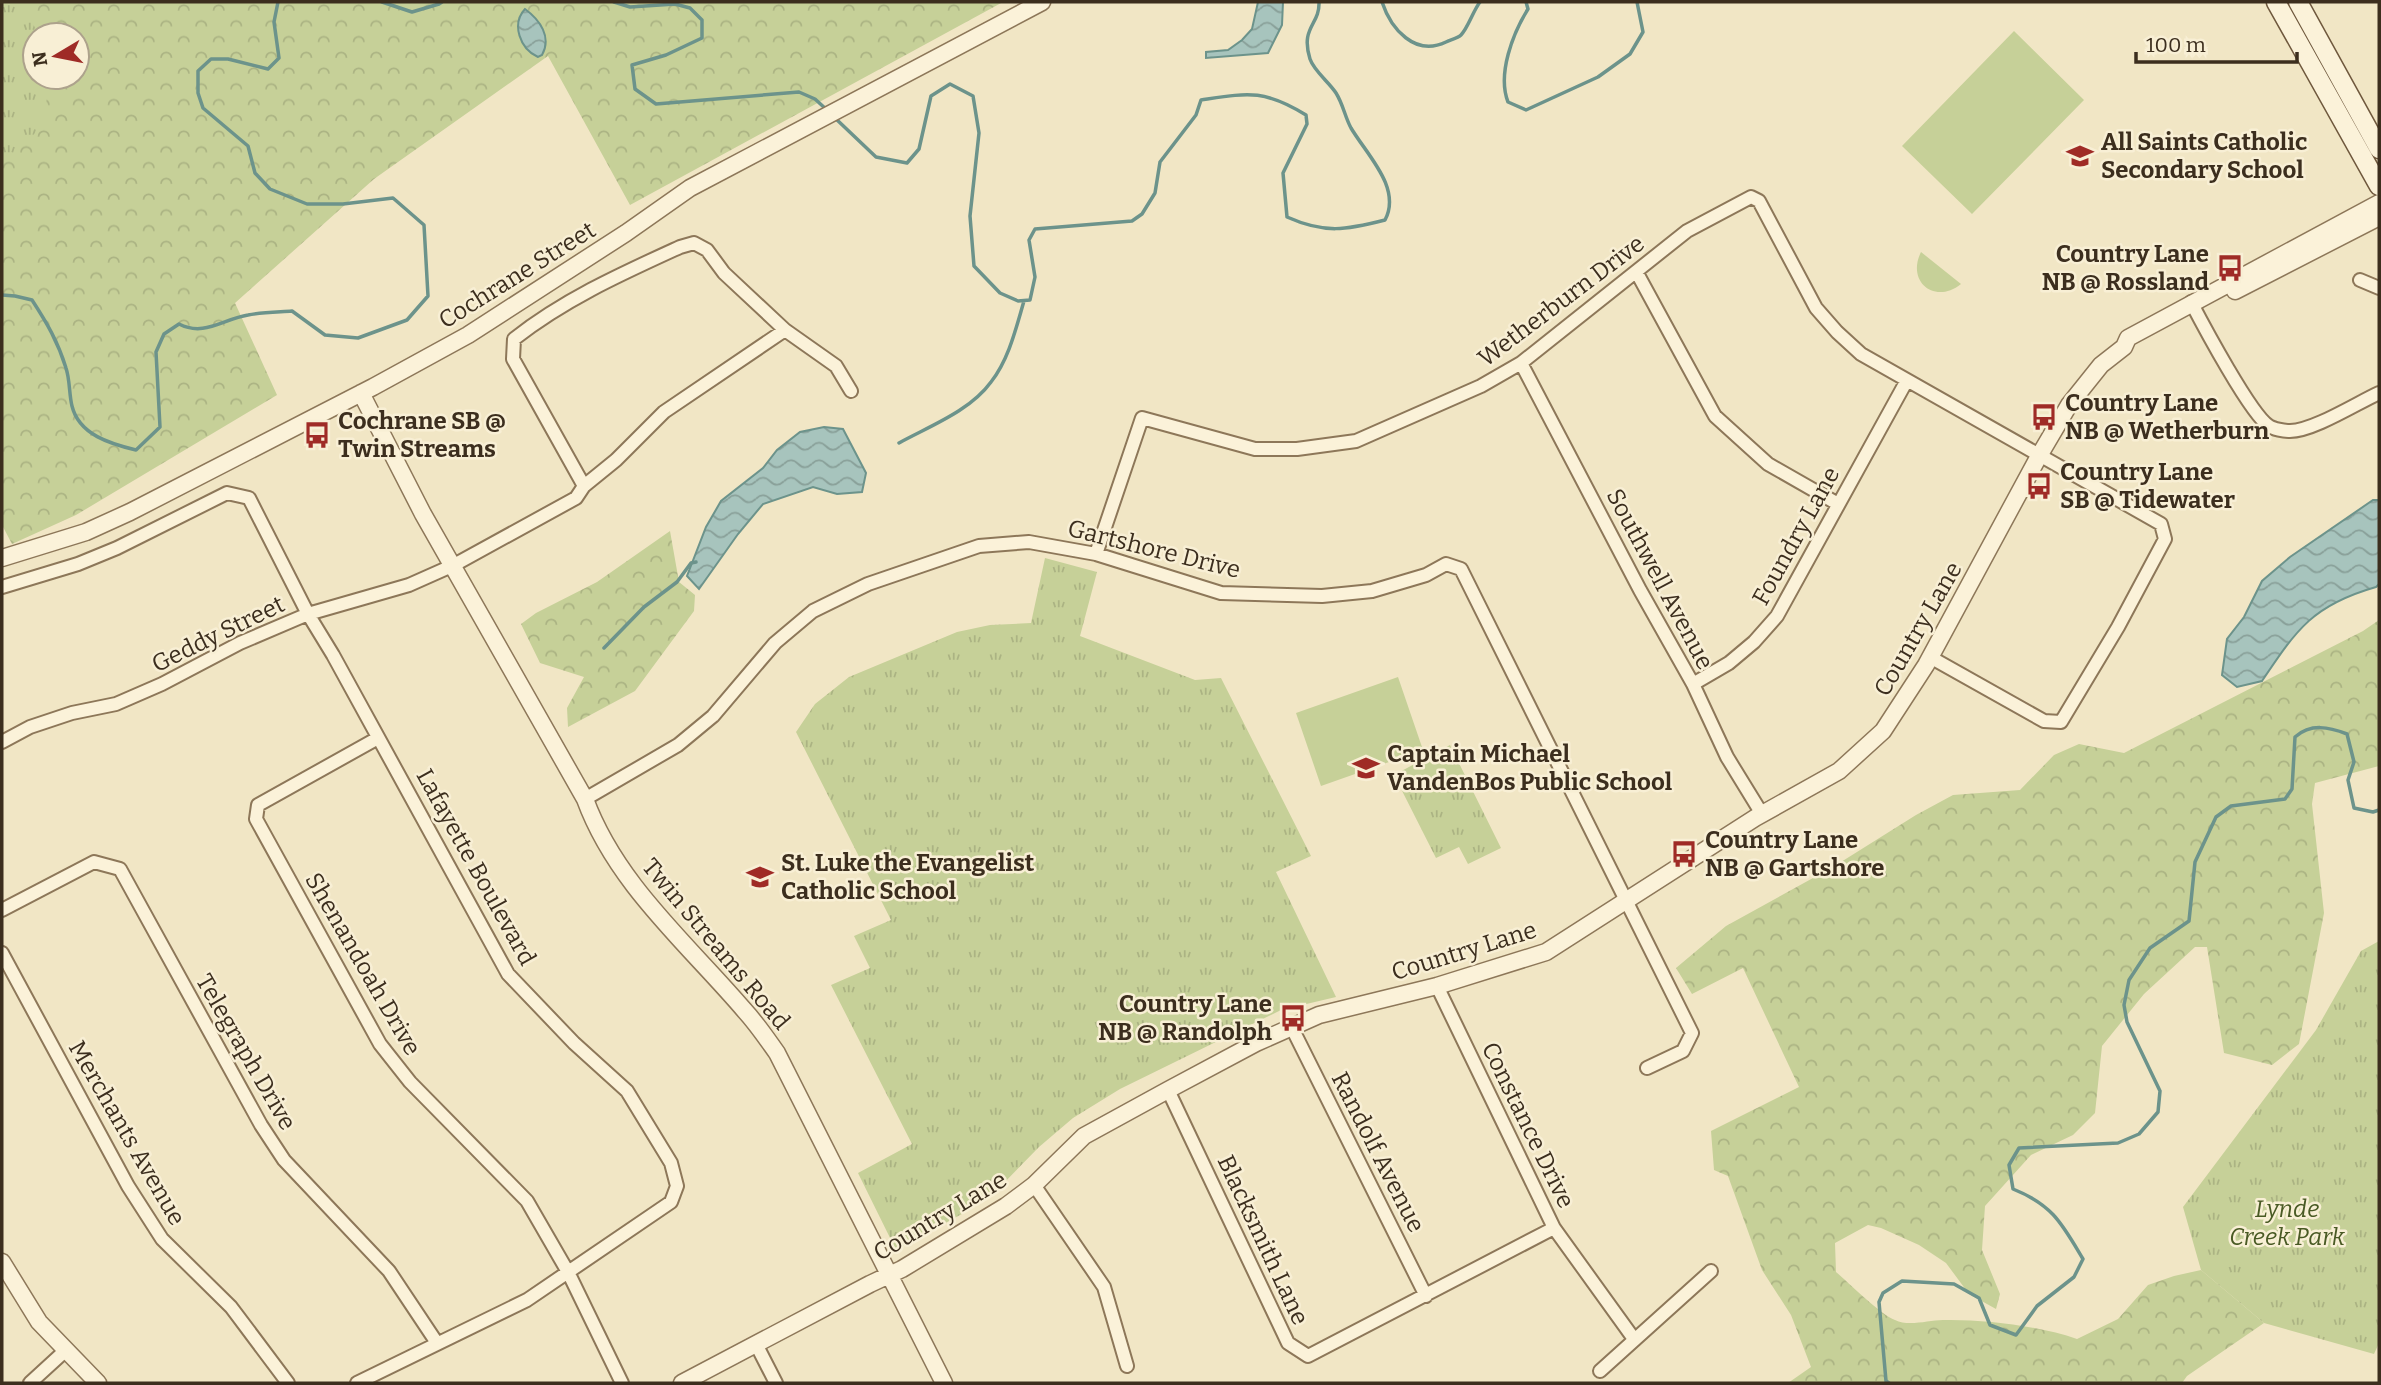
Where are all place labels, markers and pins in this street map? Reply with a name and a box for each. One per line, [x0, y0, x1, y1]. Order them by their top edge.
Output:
place label: All Saints Catholic Secondary School [2101, 128, 2307, 184]
school or university icon: All Saints Catholic Secondary School [2065, 141, 2095, 171]
place label: Country Lane NB @ Rossland [2042, 240, 2209, 296]
bus stop icon: Country Lane NB @ Rossland [2215, 253, 2245, 283]
place label: Country Lane NB @ Wetherburn [2065, 389, 2270, 445]
bus stop icon: Country Lane NB @ Wetherburn [2029, 402, 2059, 432]
place label: Cochrane SB @ Twin Streams [338, 407, 506, 463]
bus stop icon: Cochrane SB @ Twin Streams [302, 420, 332, 450]
place label: Country Lane SB @ Tidewater [2060, 458, 2235, 514]
bus stop icon: Country Lane SB @ Tidewater [2024, 471, 2054, 501]
place label: Captain Michael VandenBos Public School [1387, 740, 1673, 796]
school or university icon: Captain Michael VandenBos Public School [1351, 753, 1381, 783]
place label: Country Lane NB @ Gartshore [1705, 826, 1884, 882]
bus stop icon: Country Lane NB @ Gartshore [1669, 839, 1699, 869]
place label: St. Luke the Evangelist Catholic School [781, 849, 1035, 905]
school or university icon: St. Luke the Evangelist Catholic School [745, 862, 775, 892]
place label: Country Lane NB @ Randolph [1098, 990, 1272, 1046]
bus stop icon: Country Lane NB @ Randolph [1278, 1003, 1308, 1033]

